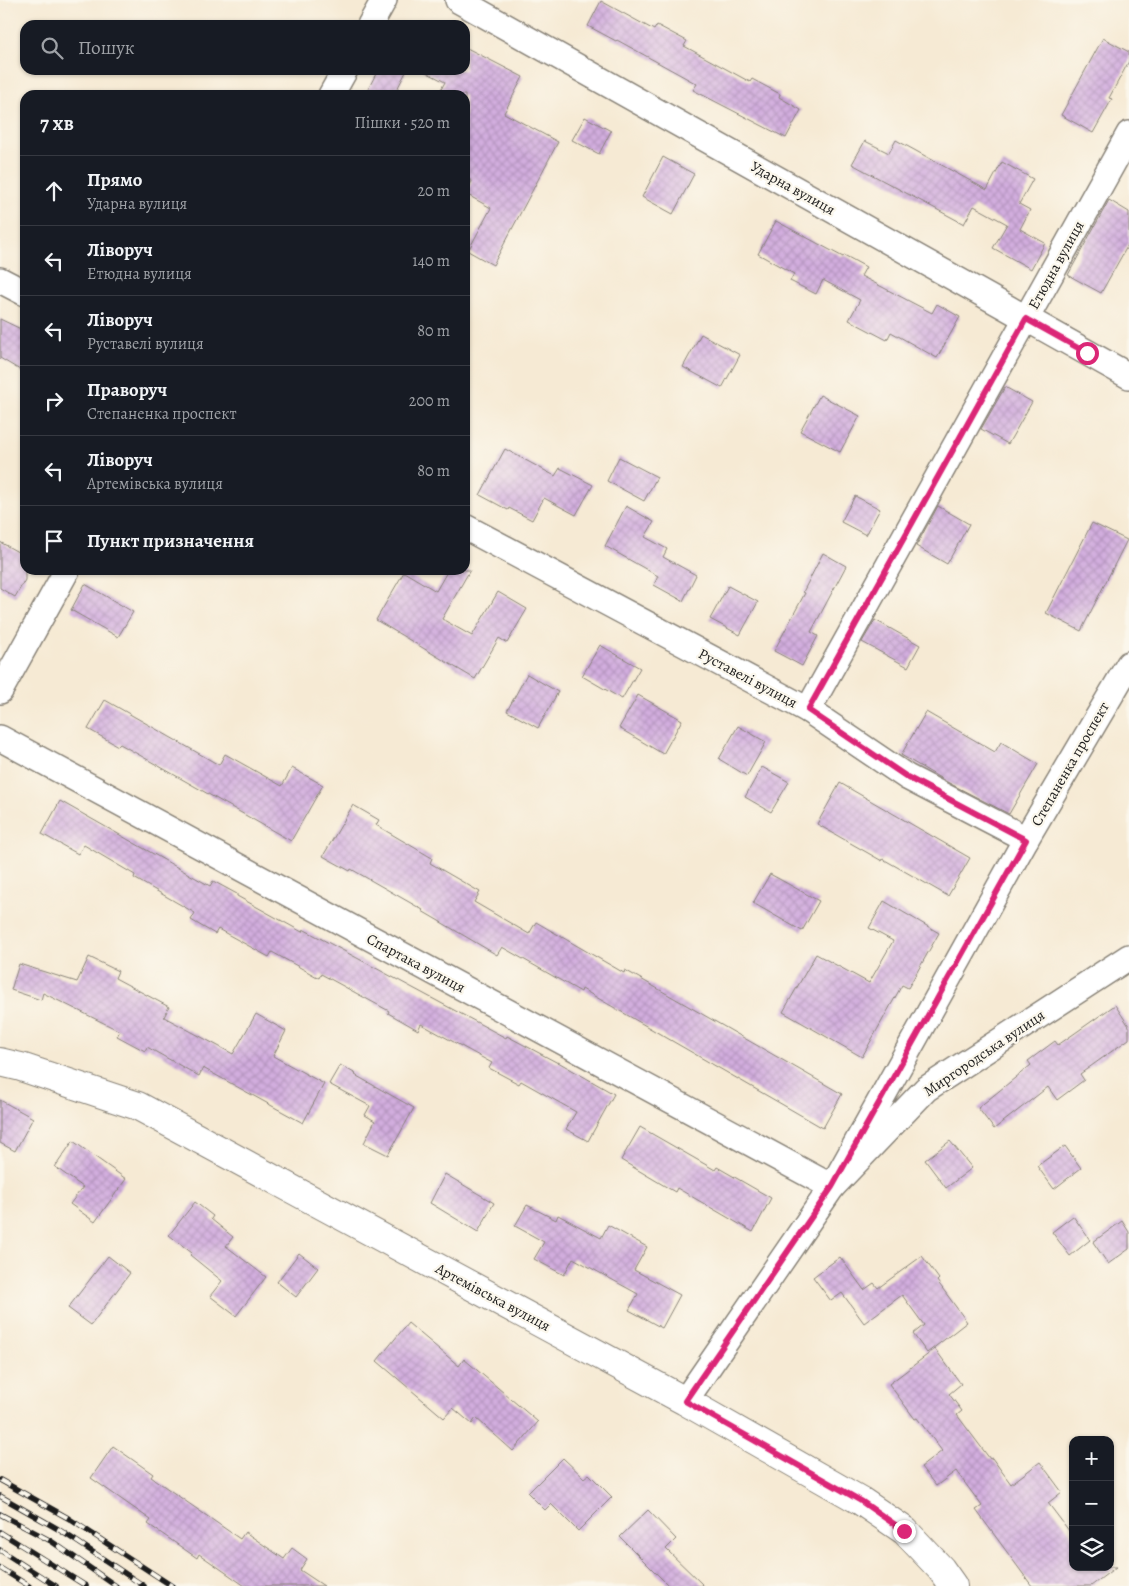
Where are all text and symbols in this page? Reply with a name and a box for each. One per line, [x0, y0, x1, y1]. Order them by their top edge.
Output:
search box [20, 20, 470, 75]
icon: search [38, 34, 66, 62]
text: Пошук [78, 35, 135, 61]
text: 7 хв [40, 109, 74, 137]
text: Пішки · 520 m [355, 112, 450, 134]
street label: Ударна вулиця [747, 156, 839, 220]
text: Прямо [87, 167, 142, 193]
icon: ahead [40, 177, 68, 205]
text: 20 m [417, 180, 450, 202]
text: Ударна вулиця [87, 193, 187, 215]
street label: Етюдна вулиця [1023, 217, 1089, 313]
text: Ліворуч [87, 237, 153, 263]
icon: left [40, 247, 68, 275]
text: 140 m [412, 250, 450, 272]
text: Етюдна вулиця [87, 263, 192, 285]
text: Ліворуч [87, 307, 153, 333]
icon: left [40, 317, 68, 345]
text: 80 m [417, 320, 450, 342]
text: Руставелі вулиця [87, 333, 204, 355]
route start [1076, 342, 1099, 365]
text: Праворуч [87, 377, 167, 403]
icon: right [40, 387, 68, 415]
text: 200 m [409, 390, 450, 412]
text: Степаненка проспект [87, 403, 237, 425]
text: Ліворуч [87, 447, 153, 473]
icon: left [40, 457, 68, 485]
text: 80 m [417, 460, 450, 482]
text: Артемівська вулиця [87, 473, 223, 495]
icon: arrive [40, 527, 68, 555]
text: Пункт призначення [87, 528, 254, 554]
street label: Руставелі вулиця [695, 643, 801, 713]
street label: Степаненка проспект [1026, 698, 1114, 830]
street label: Спартака вулиця [363, 929, 469, 997]
street label: Миргородська вулиця [920, 1005, 1048, 1101]
street label: Артемівська вулиця [431, 1258, 554, 1336]
map controls [1069, 1436, 1114, 1571]
button: + [1069, 1436, 1114, 1481]
button: − [1069, 1481, 1114, 1526]
route end [893, 1520, 916, 1543]
button: layers [1069, 1526, 1114, 1571]

